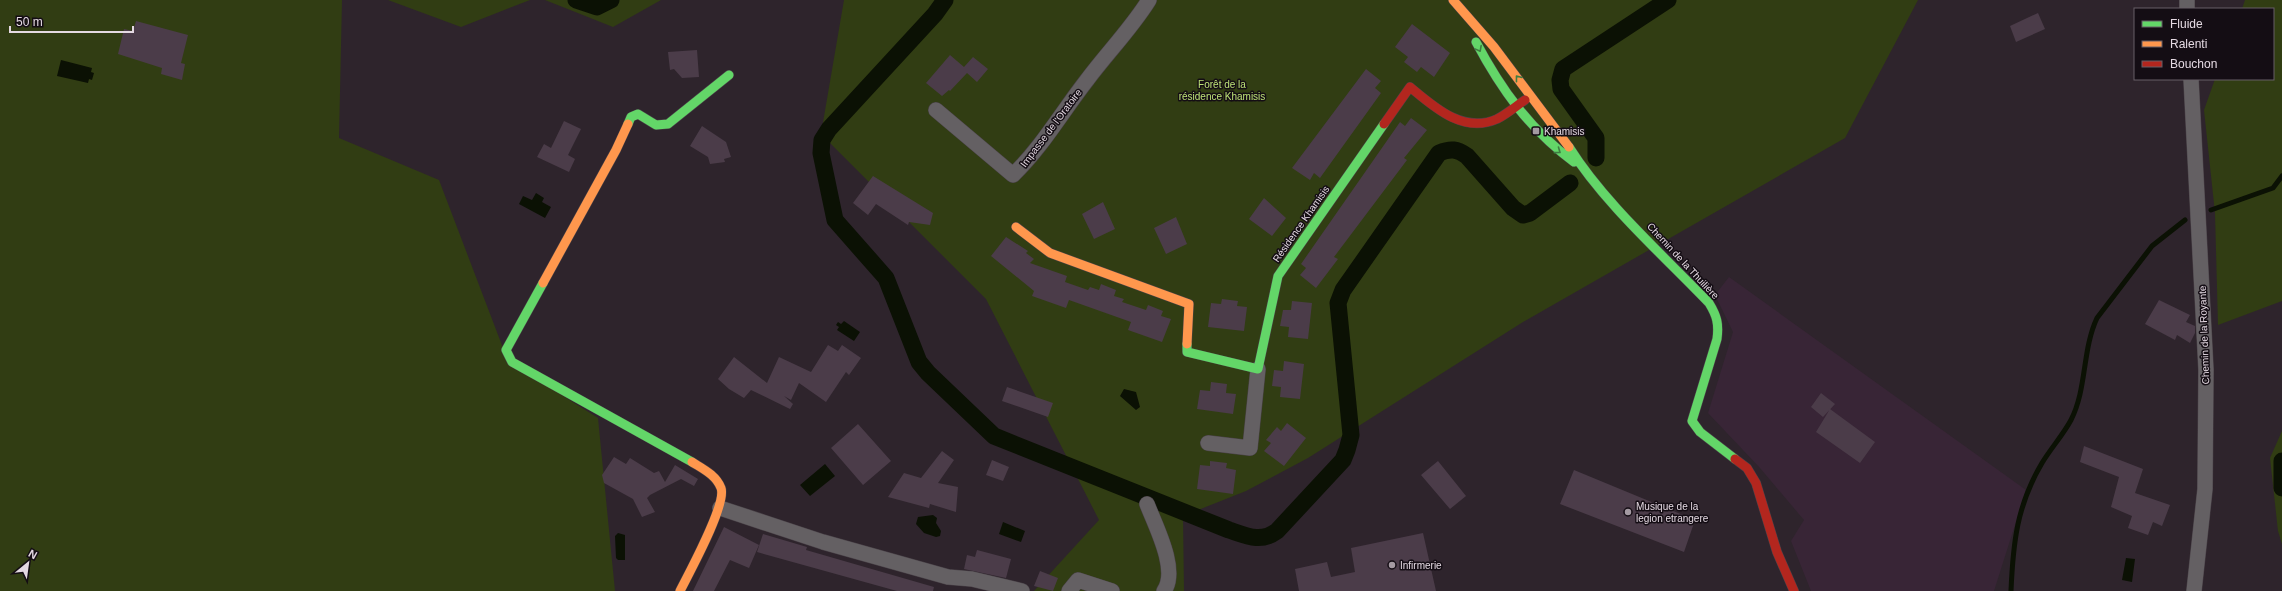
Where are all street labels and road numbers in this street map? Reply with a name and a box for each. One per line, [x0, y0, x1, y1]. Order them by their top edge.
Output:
street label: Impasse de l'Oratoire [1018, 87, 1084, 169]
street label: Résidence Khamisis [1271, 184, 1331, 264]
street label: Chemin de la Thuilière [1645, 221, 1721, 302]
street label: Chemin de la Royante [2197, 285, 2211, 385]

